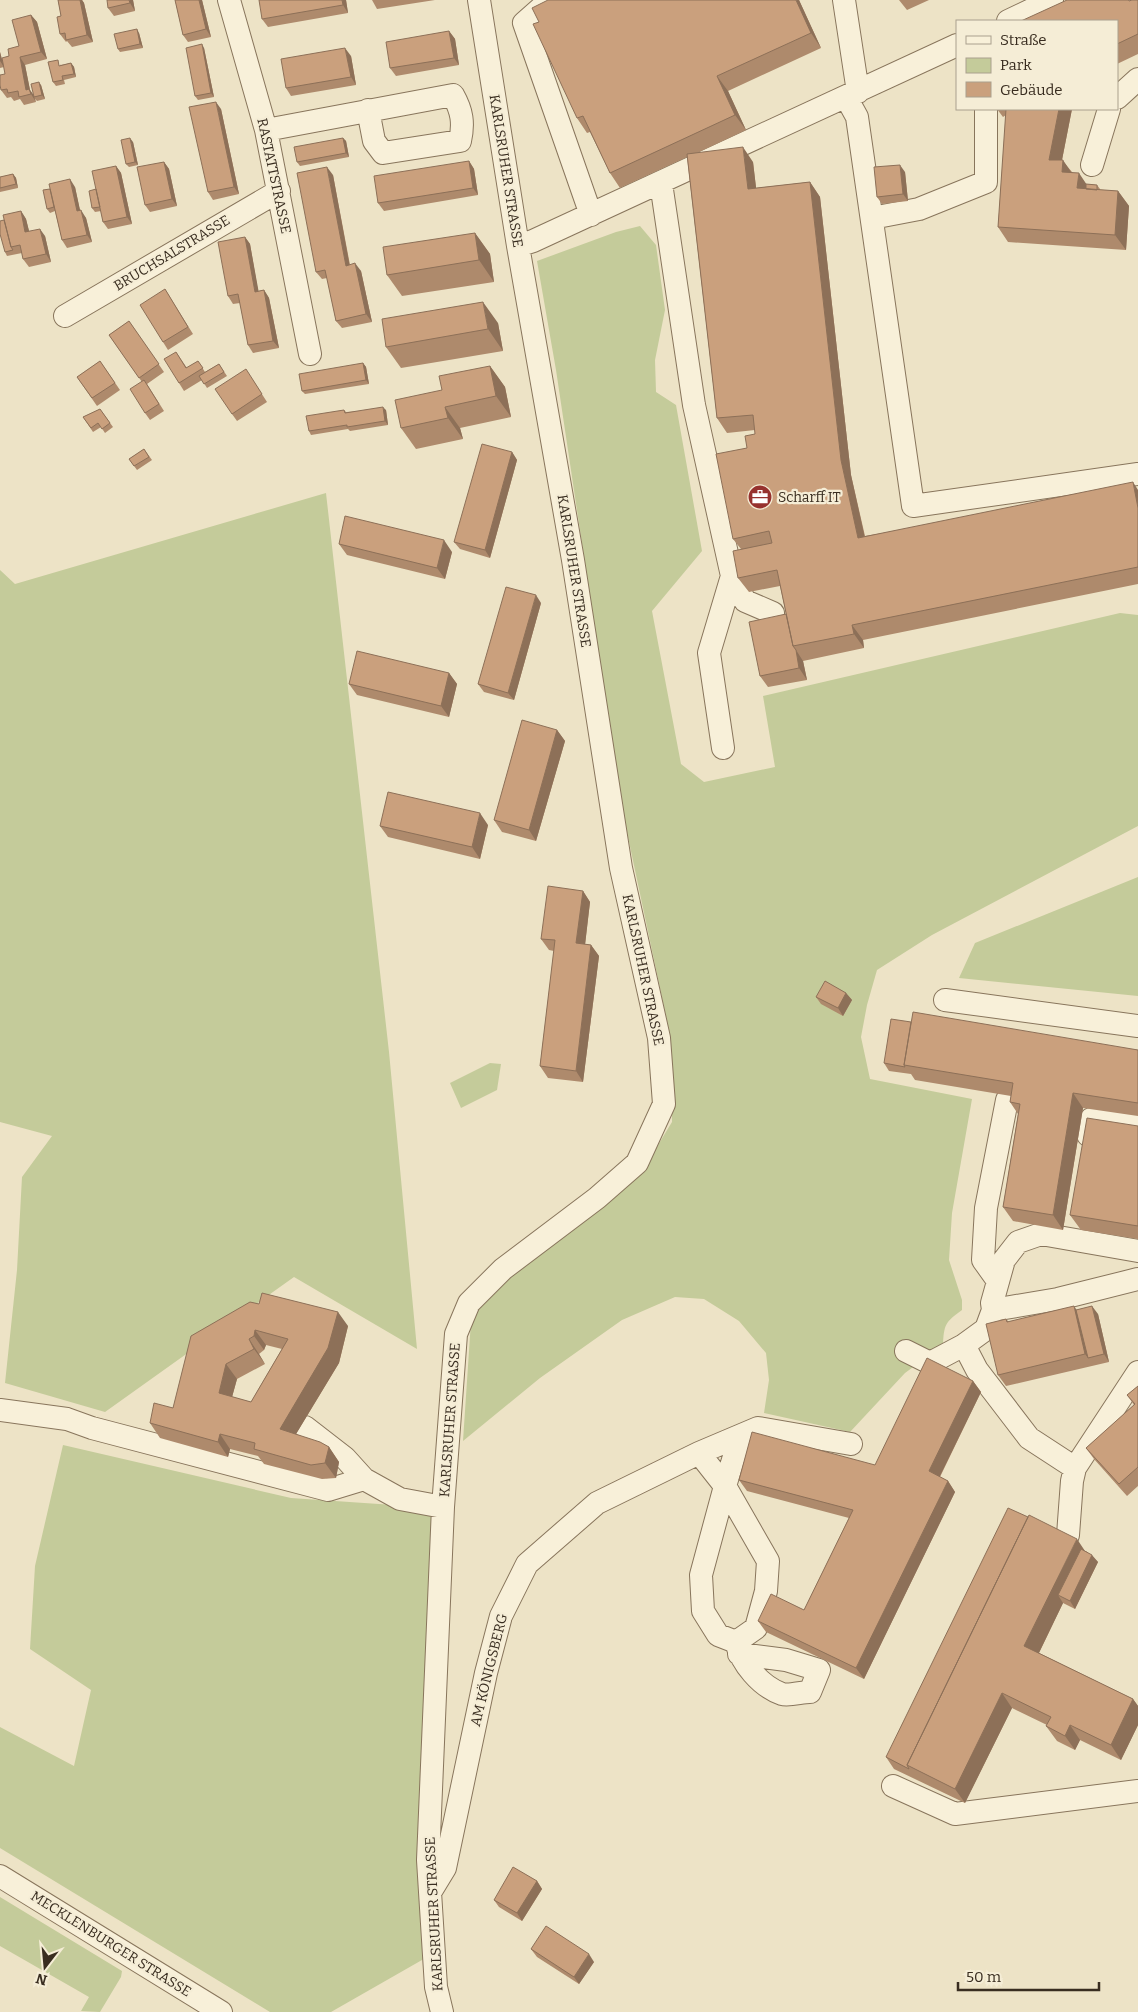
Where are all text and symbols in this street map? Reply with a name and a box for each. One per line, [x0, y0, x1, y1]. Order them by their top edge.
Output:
legend [956, 20, 1118, 110]
text: Straße [1000, 31, 1046, 49]
text: Park [1000, 56, 1032, 74]
text: Gebäude [1000, 81, 1063, 99]
street label: KARLSRUHER STRASSE [486, 93, 526, 249]
street label: RASTATTSTRASSE [253, 117, 295, 235]
street label: BRUCHSALSTRASSE [111, 212, 233, 294]
office icon: Scharff IT [747, 484, 773, 510]
place label: Scharff IT [778, 489, 841, 506]
street label: KARLSRUHER STRASSE [554, 493, 594, 649]
street label: KARLSRUHER STRASSE [619, 893, 667, 1047]
street label: KARLSRUHER STRASSE [436, 1342, 464, 1498]
street label: AM KÖNIGSBERG [467, 1612, 511, 1728]
street label: KARLSRUHER STRASSE [421, 1836, 447, 1992]
street label: MECKLENBURGER STRASSE [28, 1888, 194, 2000]
north arrow [20, 1942, 70, 1992]
scale bar [958, 1960, 1099, 1992]
text: 50 m [966, 1968, 1002, 1986]

